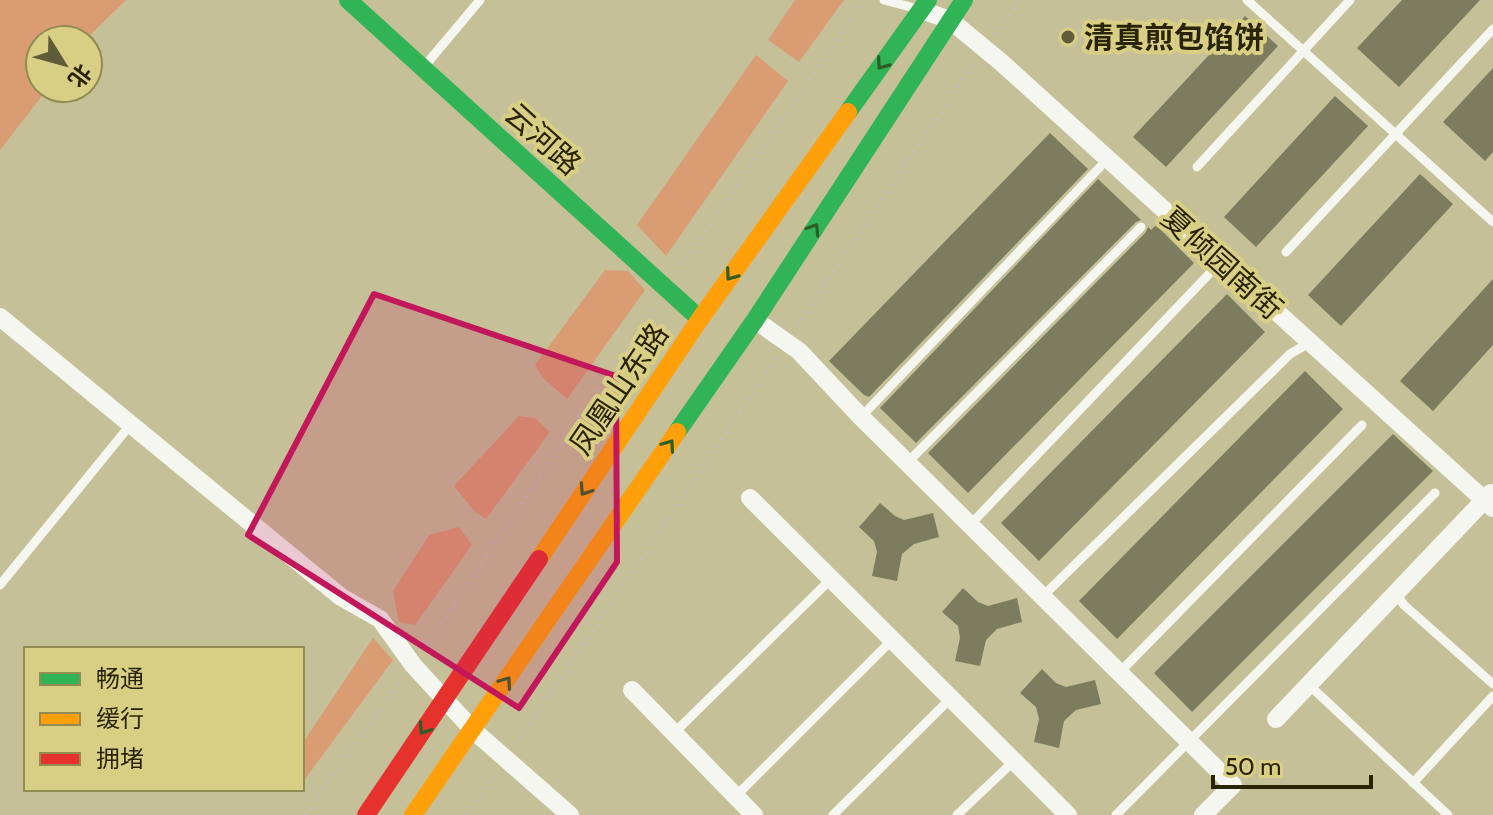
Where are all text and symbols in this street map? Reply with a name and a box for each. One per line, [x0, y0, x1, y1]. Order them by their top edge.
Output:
place label: 清真煎包馅饼 [1084, 19, 1264, 56]
north arrow [24, 24, 104, 104]
marker: 清真煎包馅饼 [1059, 28, 1077, 46]
one-way arrow [878, 55, 892, 69]
text: 北 [62, 59, 97, 93]
street label: 云河路 [497, 95, 589, 183]
street label: 夏倾园南街 [1154, 199, 1290, 327]
one-way arrow [804, 223, 819, 238]
one-way arrow [726, 267, 741, 281]
street label: 凤凰山东路 [562, 316, 676, 462]
one-way arrow [659, 439, 674, 453]
one-way arrow [580, 481, 595, 496]
legend [24, 647, 304, 791]
text: 畅通 [96, 664, 144, 693]
one-way arrow [496, 676, 511, 690]
text: 缓行 [96, 704, 144, 733]
one-way arrow [419, 720, 434, 734]
scale bar [1213, 739, 1371, 789]
text: 拥堵 [96, 744, 144, 773]
text: 50 m [1225, 752, 1281, 781]

